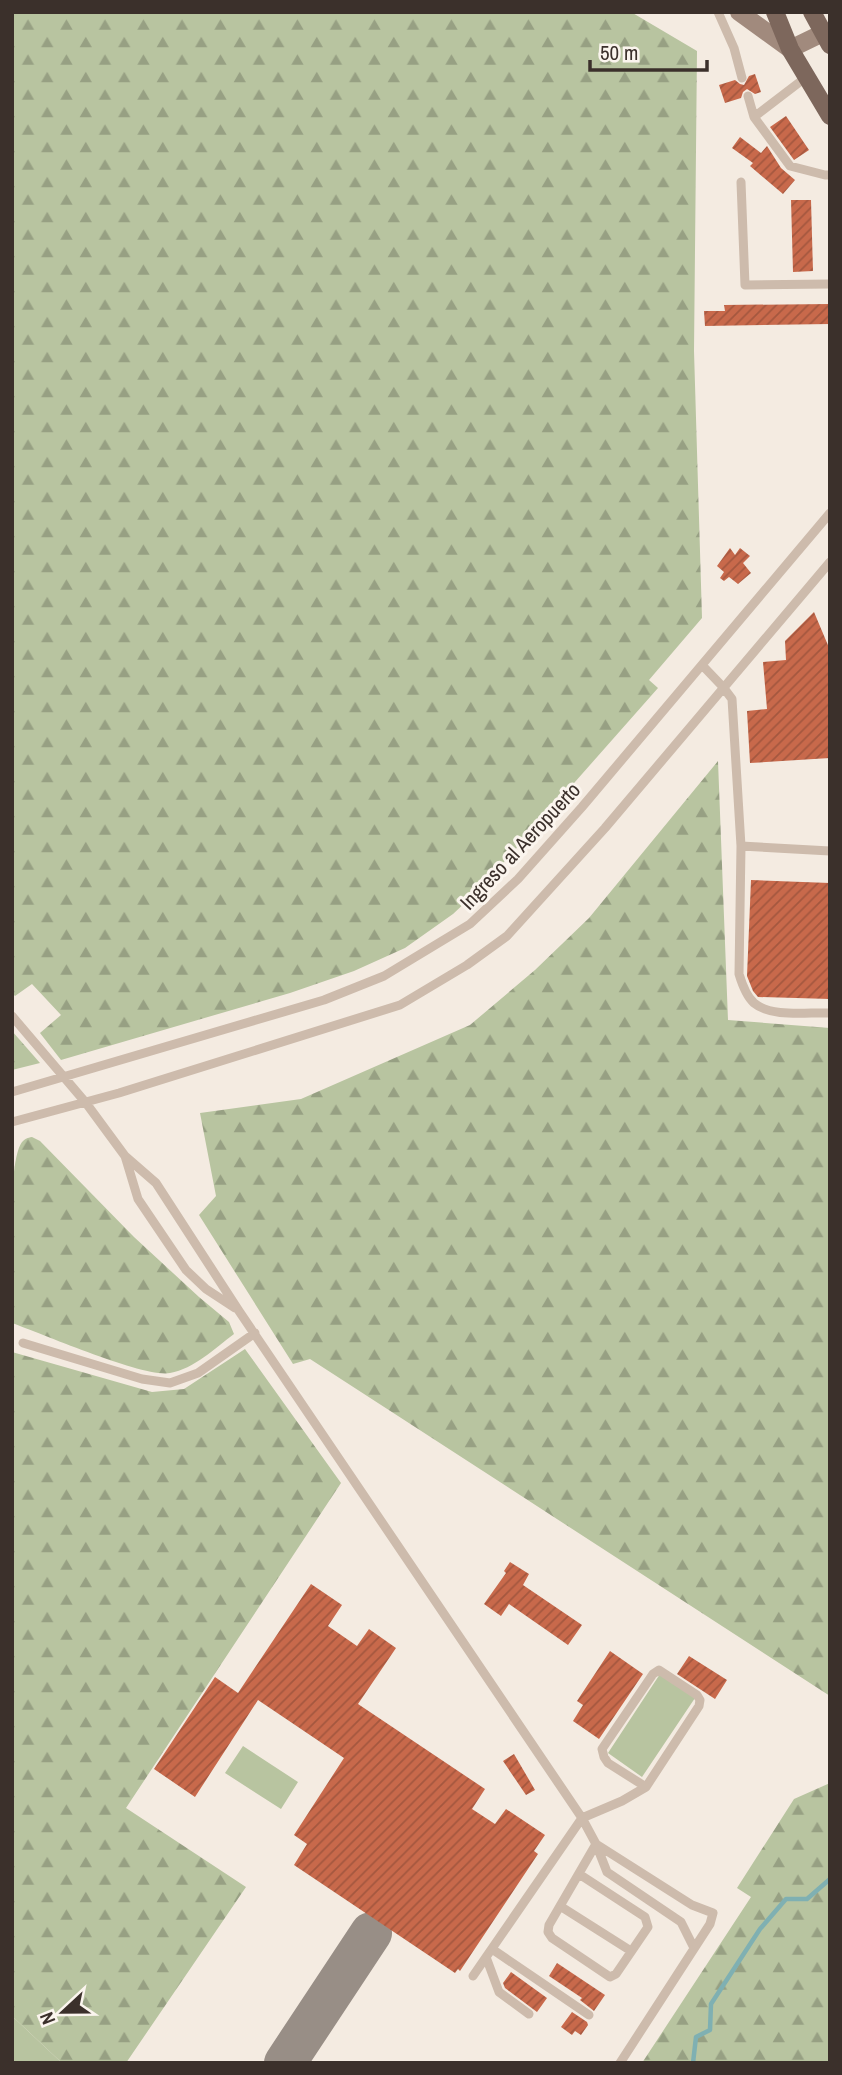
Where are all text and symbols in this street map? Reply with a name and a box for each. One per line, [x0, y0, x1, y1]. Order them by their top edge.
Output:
scale bar [590, 28, 707, 72]
text: 50 m [600, 38, 638, 67]
street label: Ingreso al Aeropuerto [453, 776, 587, 916]
north arrow [28, 1977, 98, 2047]
text: N [33, 2008, 61, 2028]

